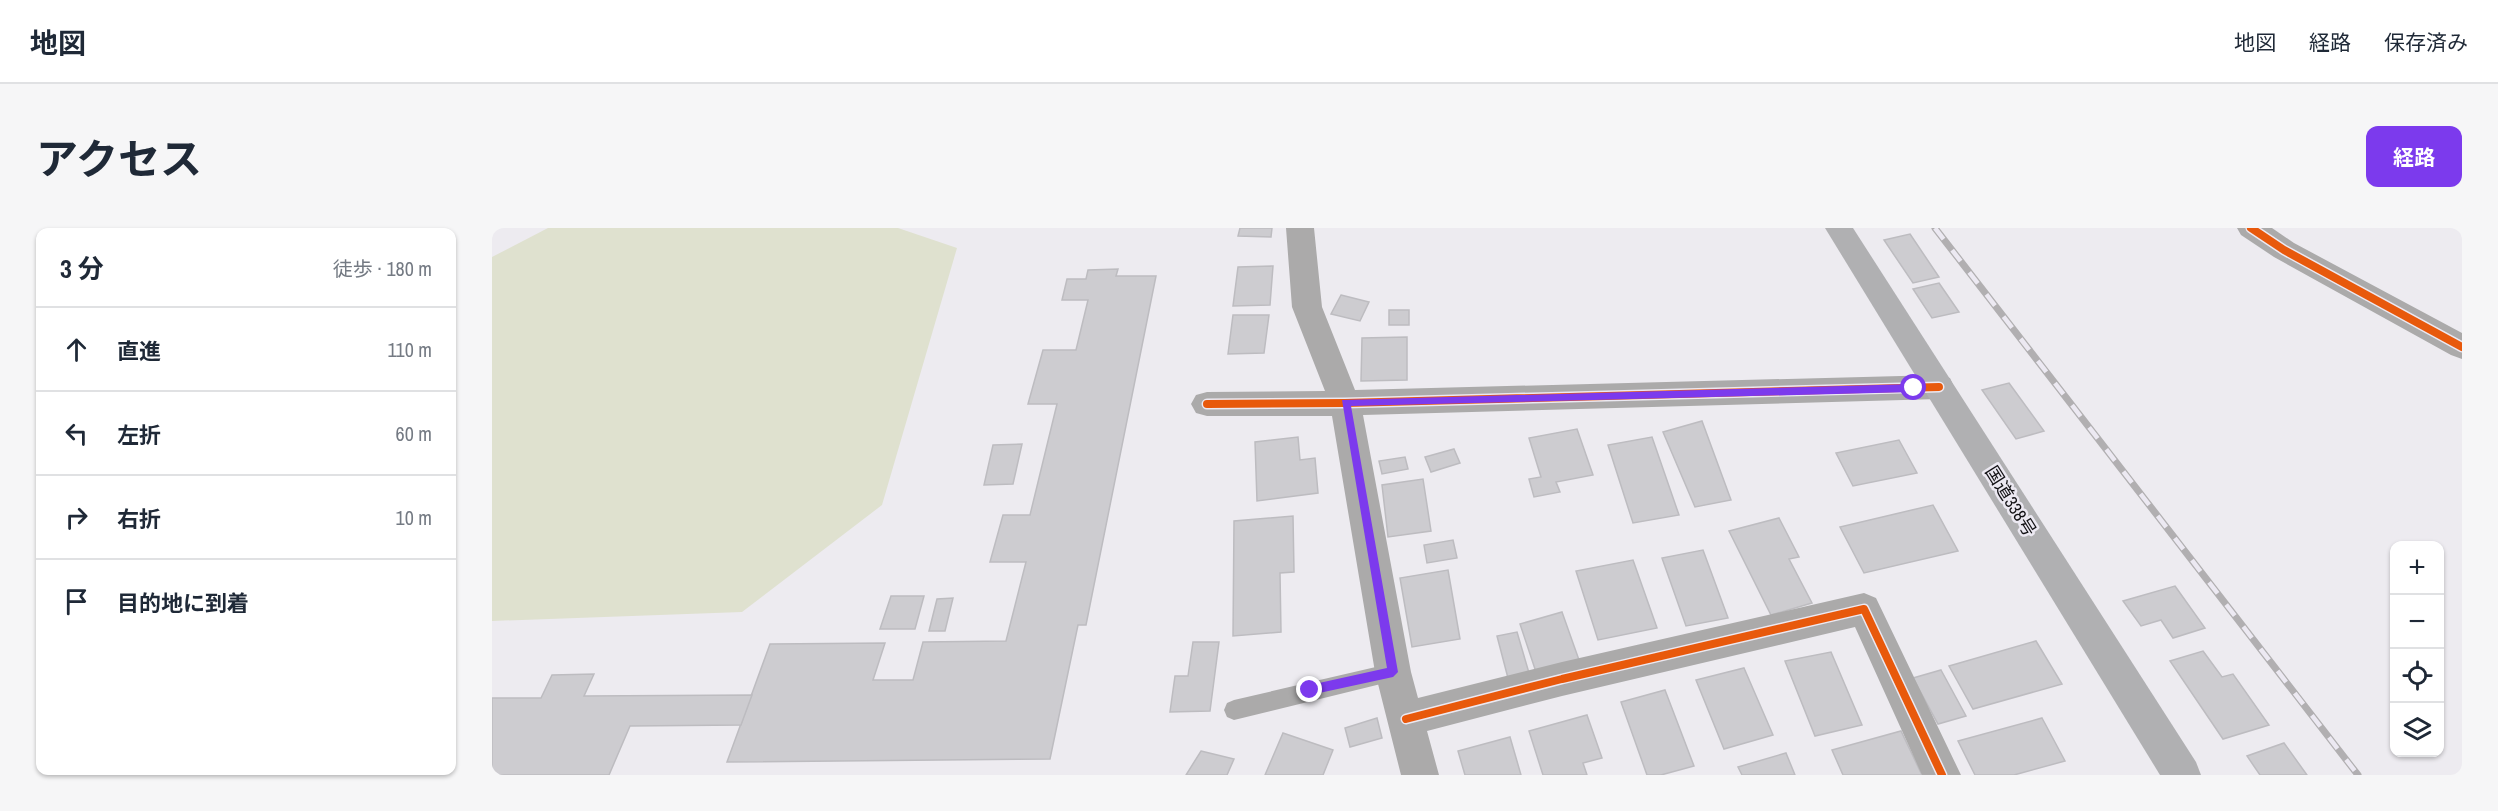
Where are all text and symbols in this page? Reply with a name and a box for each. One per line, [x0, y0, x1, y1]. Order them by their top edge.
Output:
text: 地図 [30, 24, 86, 62]
text: 地図 [2234, 28, 2276, 57]
text: 経路 [2309, 28, 2351, 57]
text: 保存済み [2384, 28, 2468, 57]
button: 経路 [2366, 126, 2462, 187]
text: アクセス [36, 131, 202, 187]
text: 3 分 [60, 251, 104, 286]
text: 徒歩 · 180 m [333, 255, 432, 282]
icon: ahead [60, 333, 93, 366]
text: 直進 [117, 336, 161, 366]
text: 110 m [388, 336, 432, 363]
route start [1900, 374, 1926, 400]
icon: left [60, 417, 93, 450]
text: 左折 [117, 420, 161, 450]
text: 60 m [396, 420, 432, 447]
street label: 国道338号 [1980, 461, 2042, 541]
icon: right [60, 501, 93, 534]
text: 右折 [117, 504, 161, 534]
text: 10 m [396, 504, 432, 531]
map controls [2390, 541, 2444, 757]
button: + [2390, 541, 2444, 595]
icon: arrive [60, 585, 93, 618]
text: 目的地に到着 [117, 588, 249, 618]
button: − [2390, 595, 2444, 649]
button: locate [2390, 649, 2444, 703]
route end [1296, 676, 1322, 702]
button: layers [2390, 703, 2444, 757]

